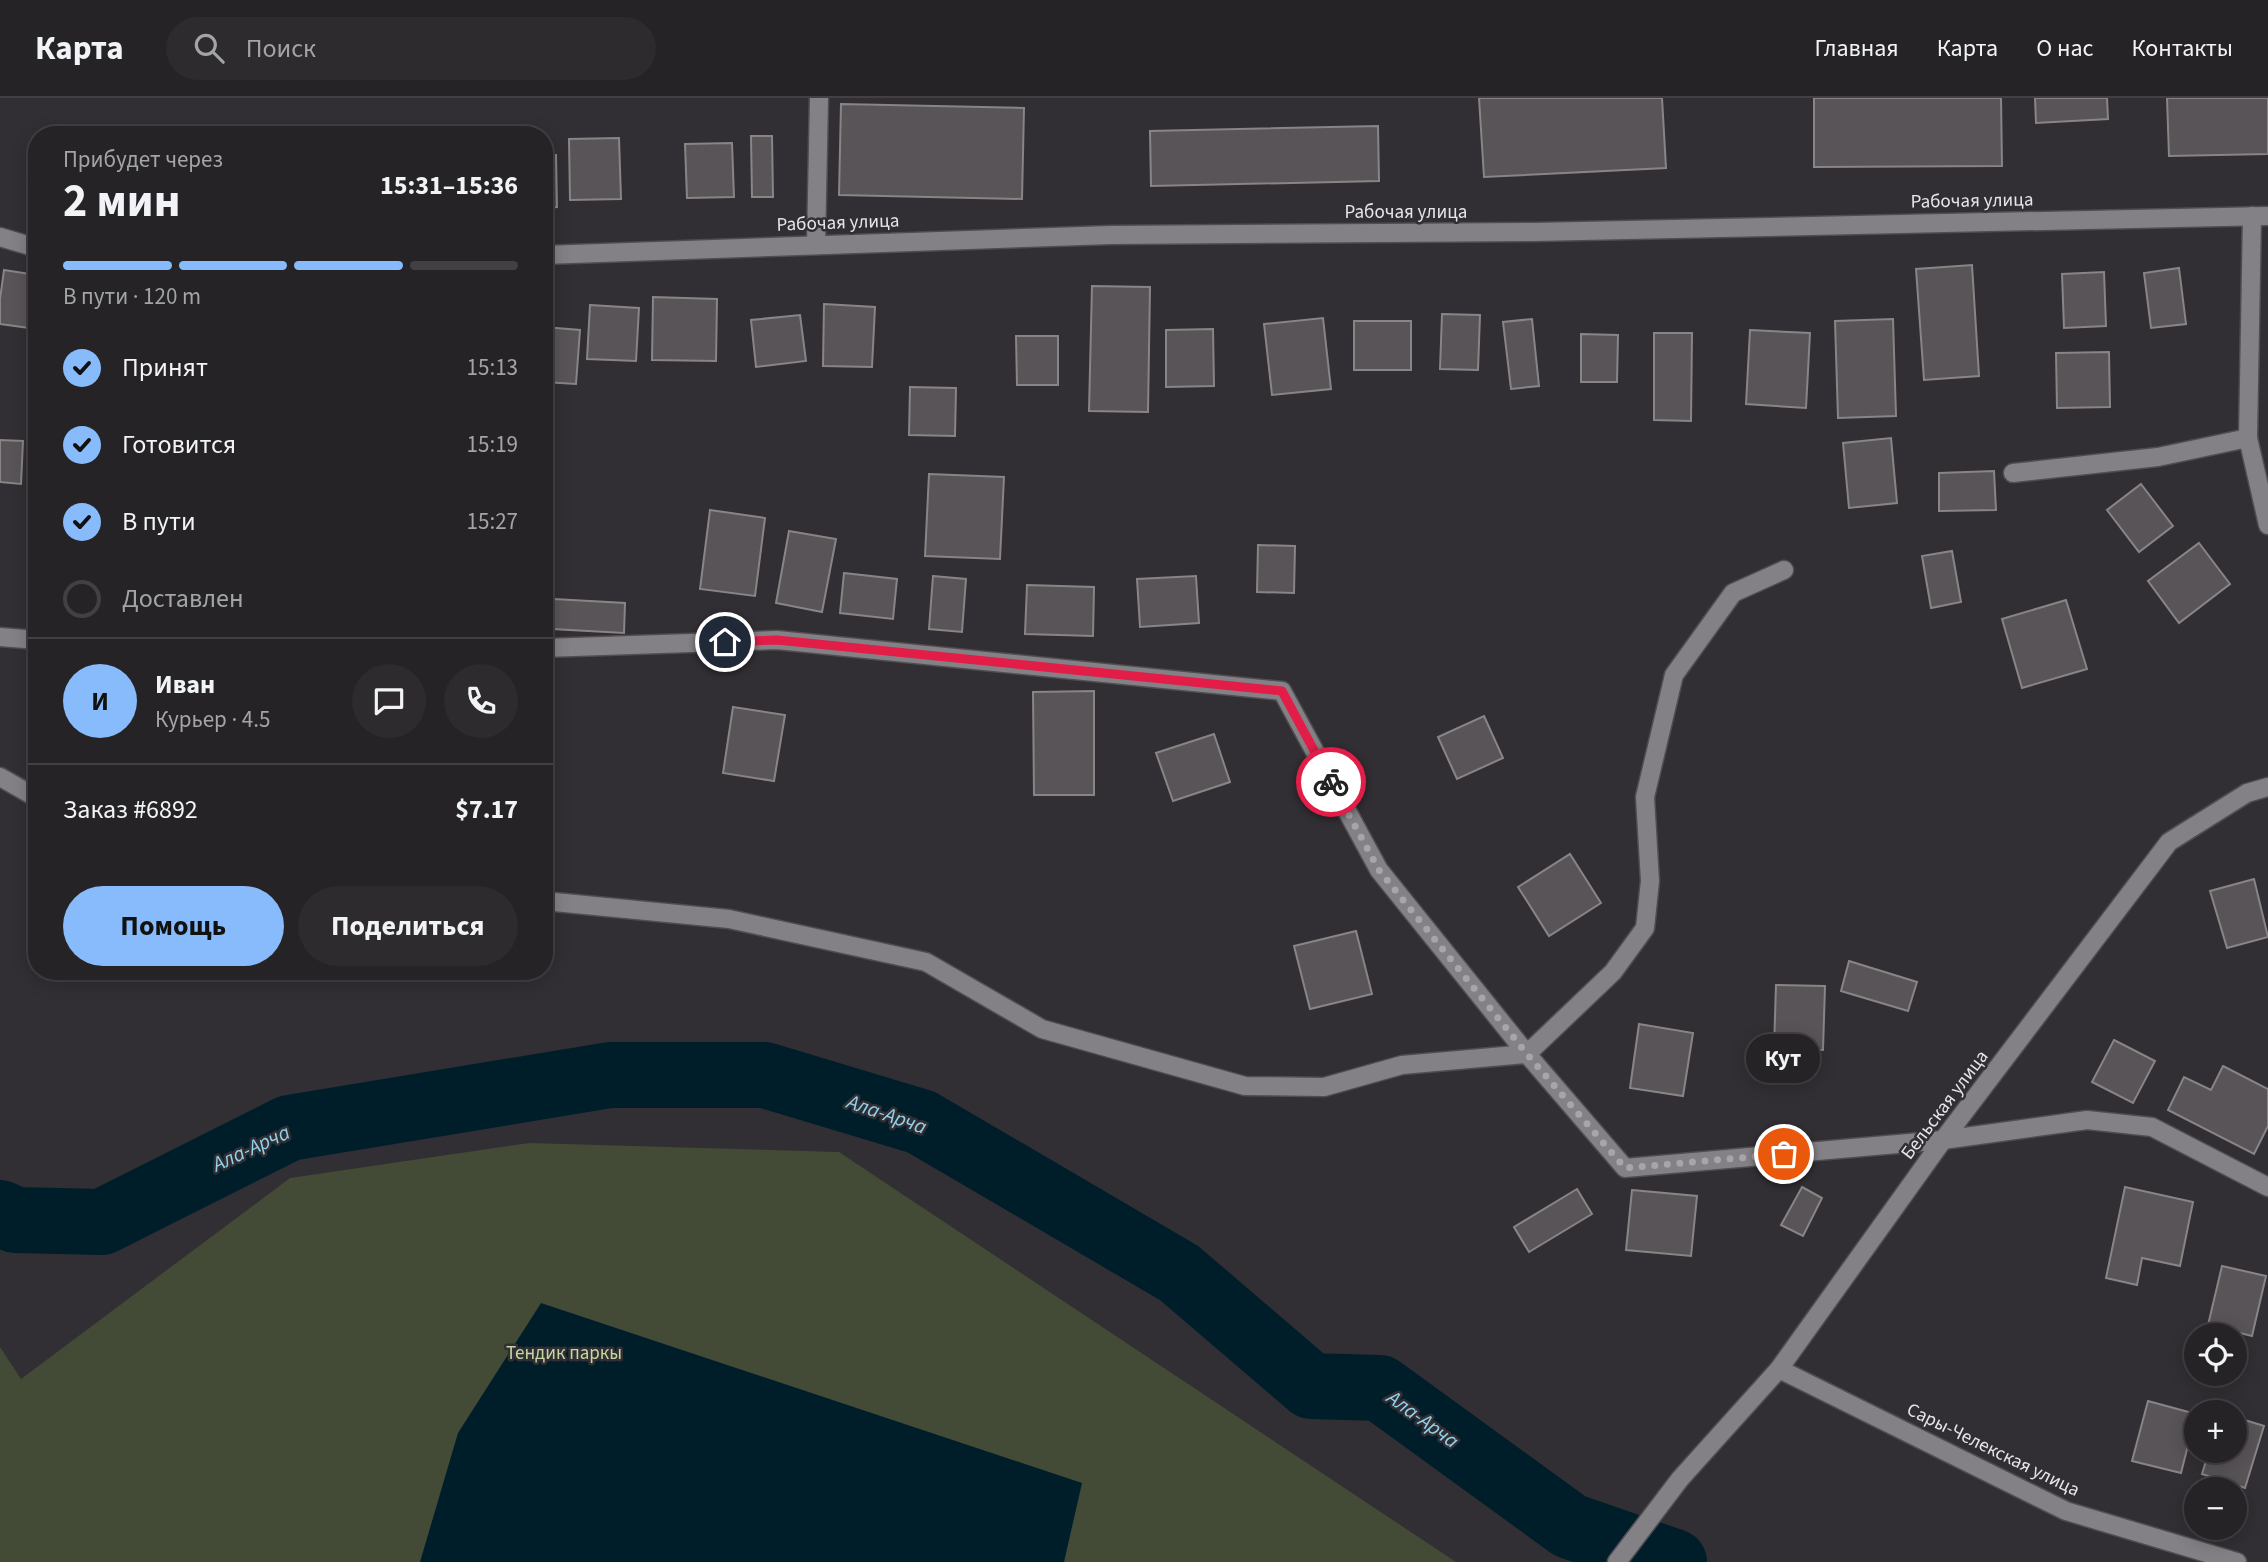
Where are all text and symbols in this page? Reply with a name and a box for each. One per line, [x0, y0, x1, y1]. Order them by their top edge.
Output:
search box [166, 17, 656, 80]
text: Карта [35, 25, 124, 72]
icon: search [190, 29, 228, 67]
text: Поиск [246, 30, 316, 67]
text: Главная [1814, 31, 1899, 66]
text: Карта [1937, 31, 1998, 66]
text: О нас [2036, 31, 2093, 66]
text: Контакты [2131, 31, 2233, 66]
text: Прибудет через [63, 143, 223, 176]
text: 15:31–15:36 [380, 167, 518, 204]
text: 2 мин [63, 169, 180, 234]
street label: Рабочая улица [1910, 186, 2034, 216]
street label: Рабочая улица [1345, 199, 1467, 226]
street label: Рабочая улица [776, 207, 900, 239]
text: В пути · 120 m [63, 280, 201, 313]
icon: check [63, 349, 101, 387]
text: Принят [122, 349, 208, 386]
text: 15:13 [467, 351, 518, 384]
icon: check [63, 426, 101, 464]
text: Готовится [122, 426, 236, 463]
text: 15:19 [467, 428, 518, 461]
icon: check [63, 503, 101, 541]
text: В пути [122, 503, 196, 540]
text: 15:27 [467, 505, 518, 538]
text: Доставлен [122, 580, 244, 617]
pin [695, 612, 755, 672]
icon: home [706, 623, 744, 661]
button: chat [352, 664, 426, 738]
button: phone [444, 664, 518, 738]
text: Иван [155, 666, 215, 703]
text: И [91, 683, 109, 720]
text: Курьер · 4.5 [155, 703, 270, 736]
courier [1296, 747, 1366, 817]
icon: bike [1312, 763, 1350, 801]
text: Заказ #6892 [63, 791, 198, 828]
text: $7.17 [455, 791, 518, 828]
button: Помощь [63, 886, 284, 966]
button: Поделиться [298, 886, 518, 966]
callout: Кут [1747, 1035, 1821, 1084]
text: Кут [1765, 1042, 1801, 1075]
street label: Бельская улица [1895, 1045, 1995, 1165]
water label: Ала-Арча [841, 1086, 931, 1142]
water label: Ала-Арча [205, 1117, 295, 1180]
pin [1754, 1124, 1814, 1184]
icon: bag [1765, 1135, 1803, 1173]
map controls [2184, 1323, 2247, 1540]
button: locate [2184, 1323, 2247, 1386]
park label: Тендик паркы [506, 1340, 622, 1367]
water label: Ала-Арча [1379, 1381, 1465, 1455]
street label: Сары-Челекская улица [1902, 1396, 2084, 1504]
button: + [2184, 1400, 2247, 1463]
button: − [2184, 1477, 2247, 1540]

